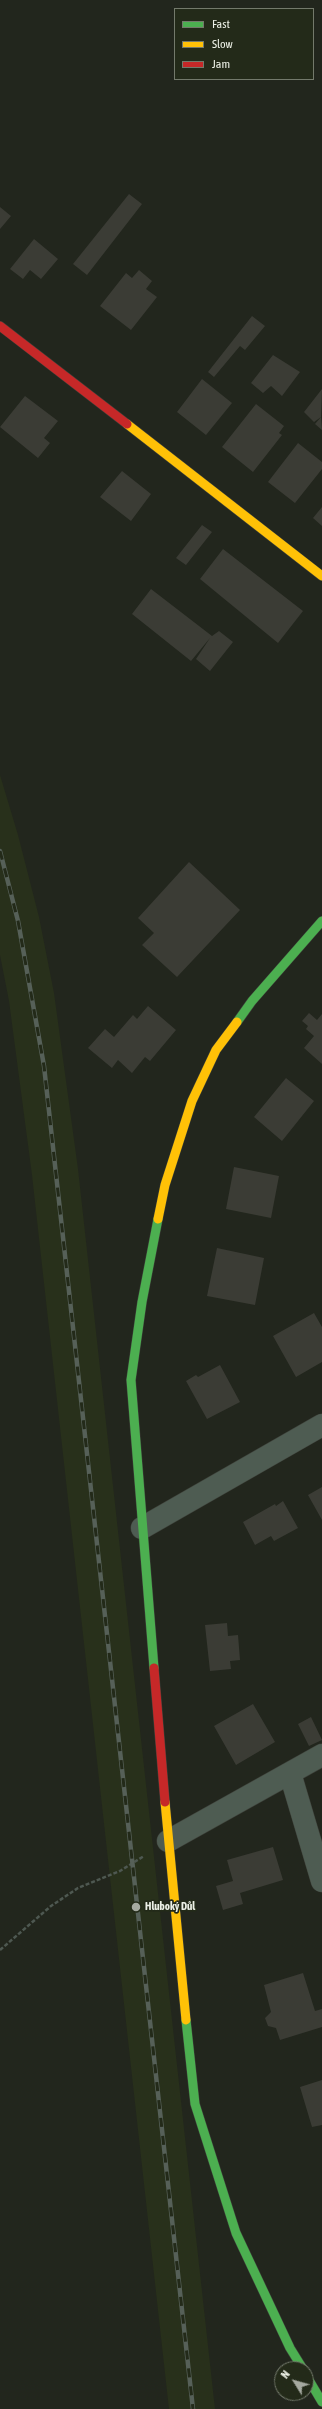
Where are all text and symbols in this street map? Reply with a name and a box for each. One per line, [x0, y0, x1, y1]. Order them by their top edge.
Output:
legend [174, 8, 314, 80]
text: Fast [212, 17, 230, 31]
text: Slow [212, 37, 233, 51]
text: Jam [212, 57, 230, 71]
place label: Hluboký Důl [145, 1900, 195, 1914]
marker: Hluboký Důl [130, 1901, 142, 1913]
north arrow [274, 2361, 314, 2401]
text: N [278, 2368, 292, 2381]

